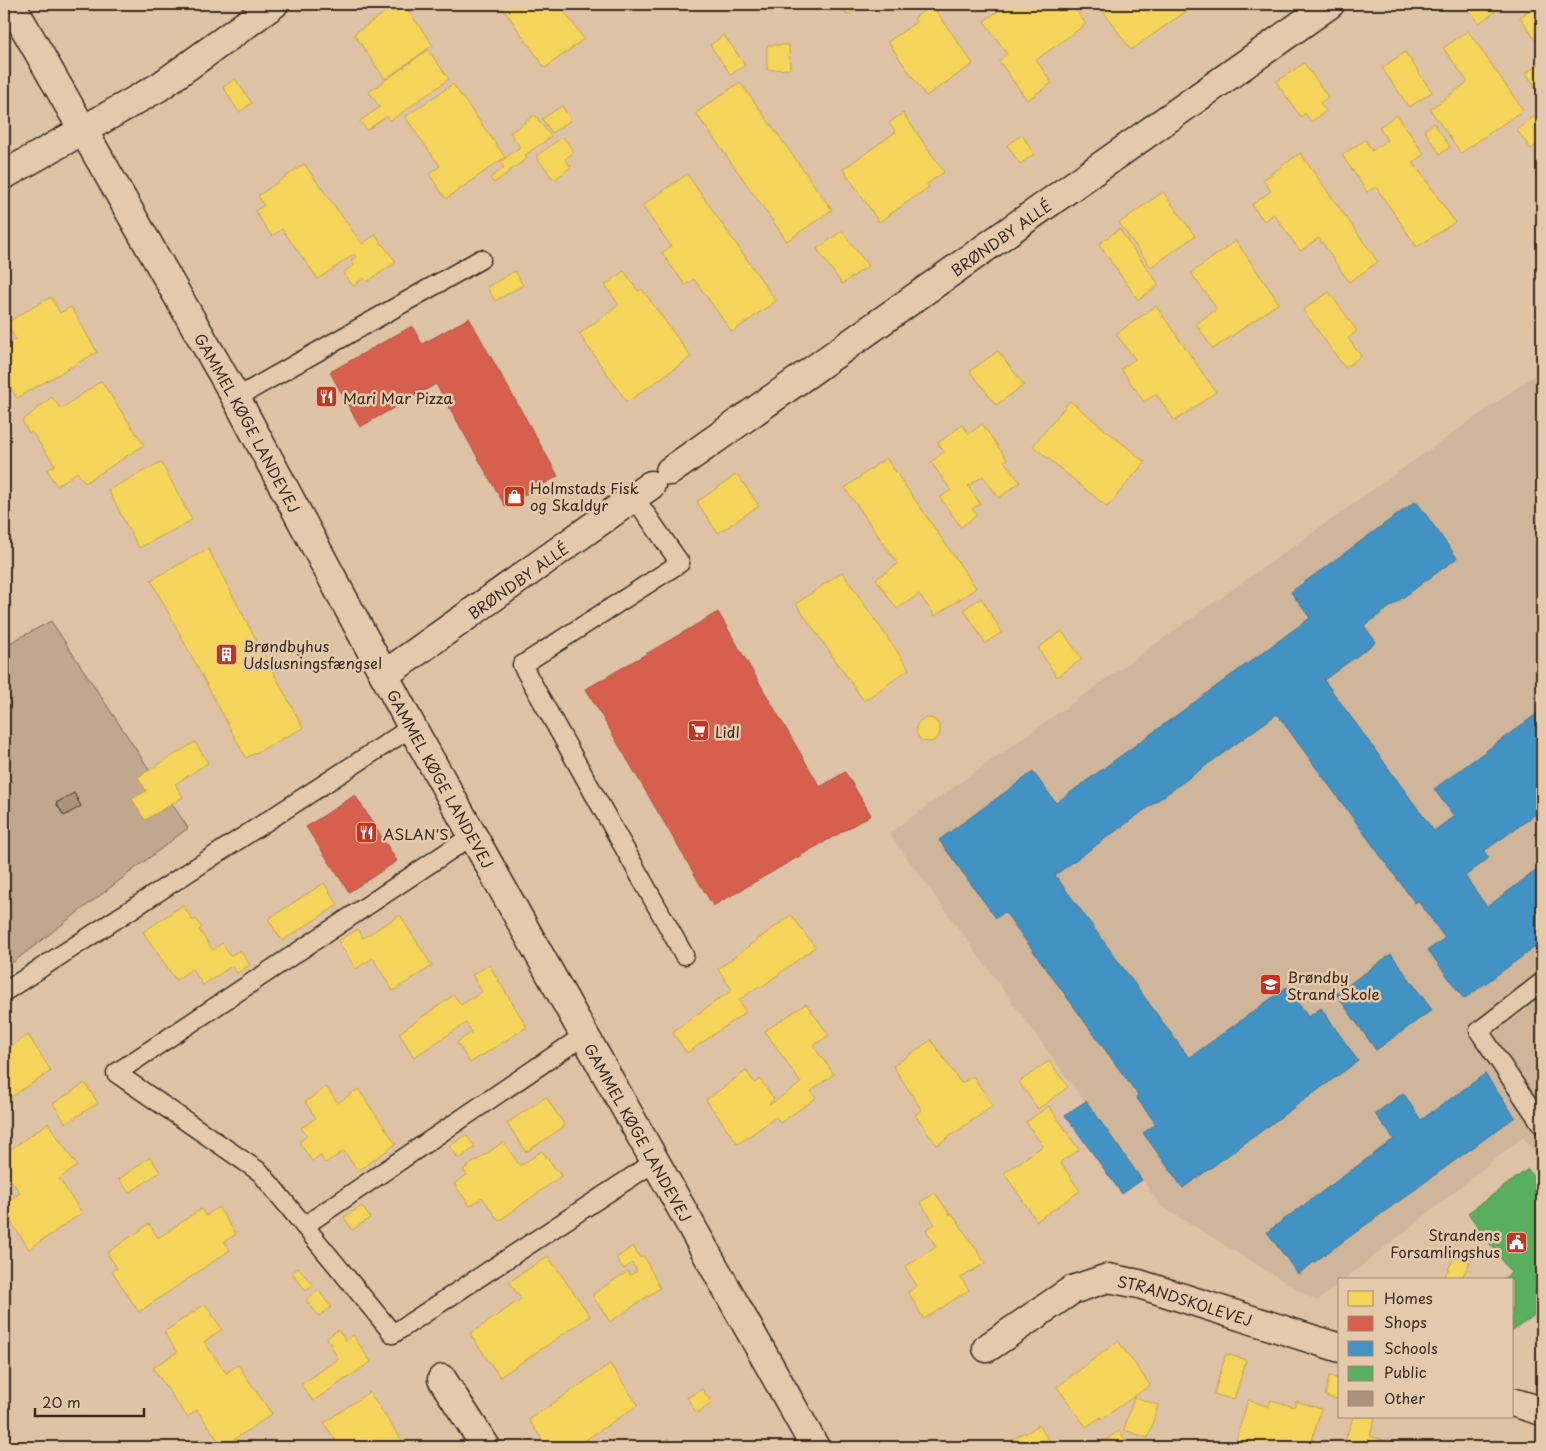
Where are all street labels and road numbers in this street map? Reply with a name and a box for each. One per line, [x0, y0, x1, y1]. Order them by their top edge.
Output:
street label: BRØNDBY ALLÉ [945, 193, 1056, 281]
street label: GAMMEL KØGE LANDEVEJ [190, 328, 307, 516]
street label: BRØNDBY ALLÉ [462, 536, 573, 624]
street label: GAMMEL KØGE LANDEVEJ [382, 685, 500, 872]
street label: GAMMEL KØGE LANDEVEJ [579, 1038, 698, 1226]
street label: STRANDSKOLEVEJ [1116, 1269, 1256, 1331]

